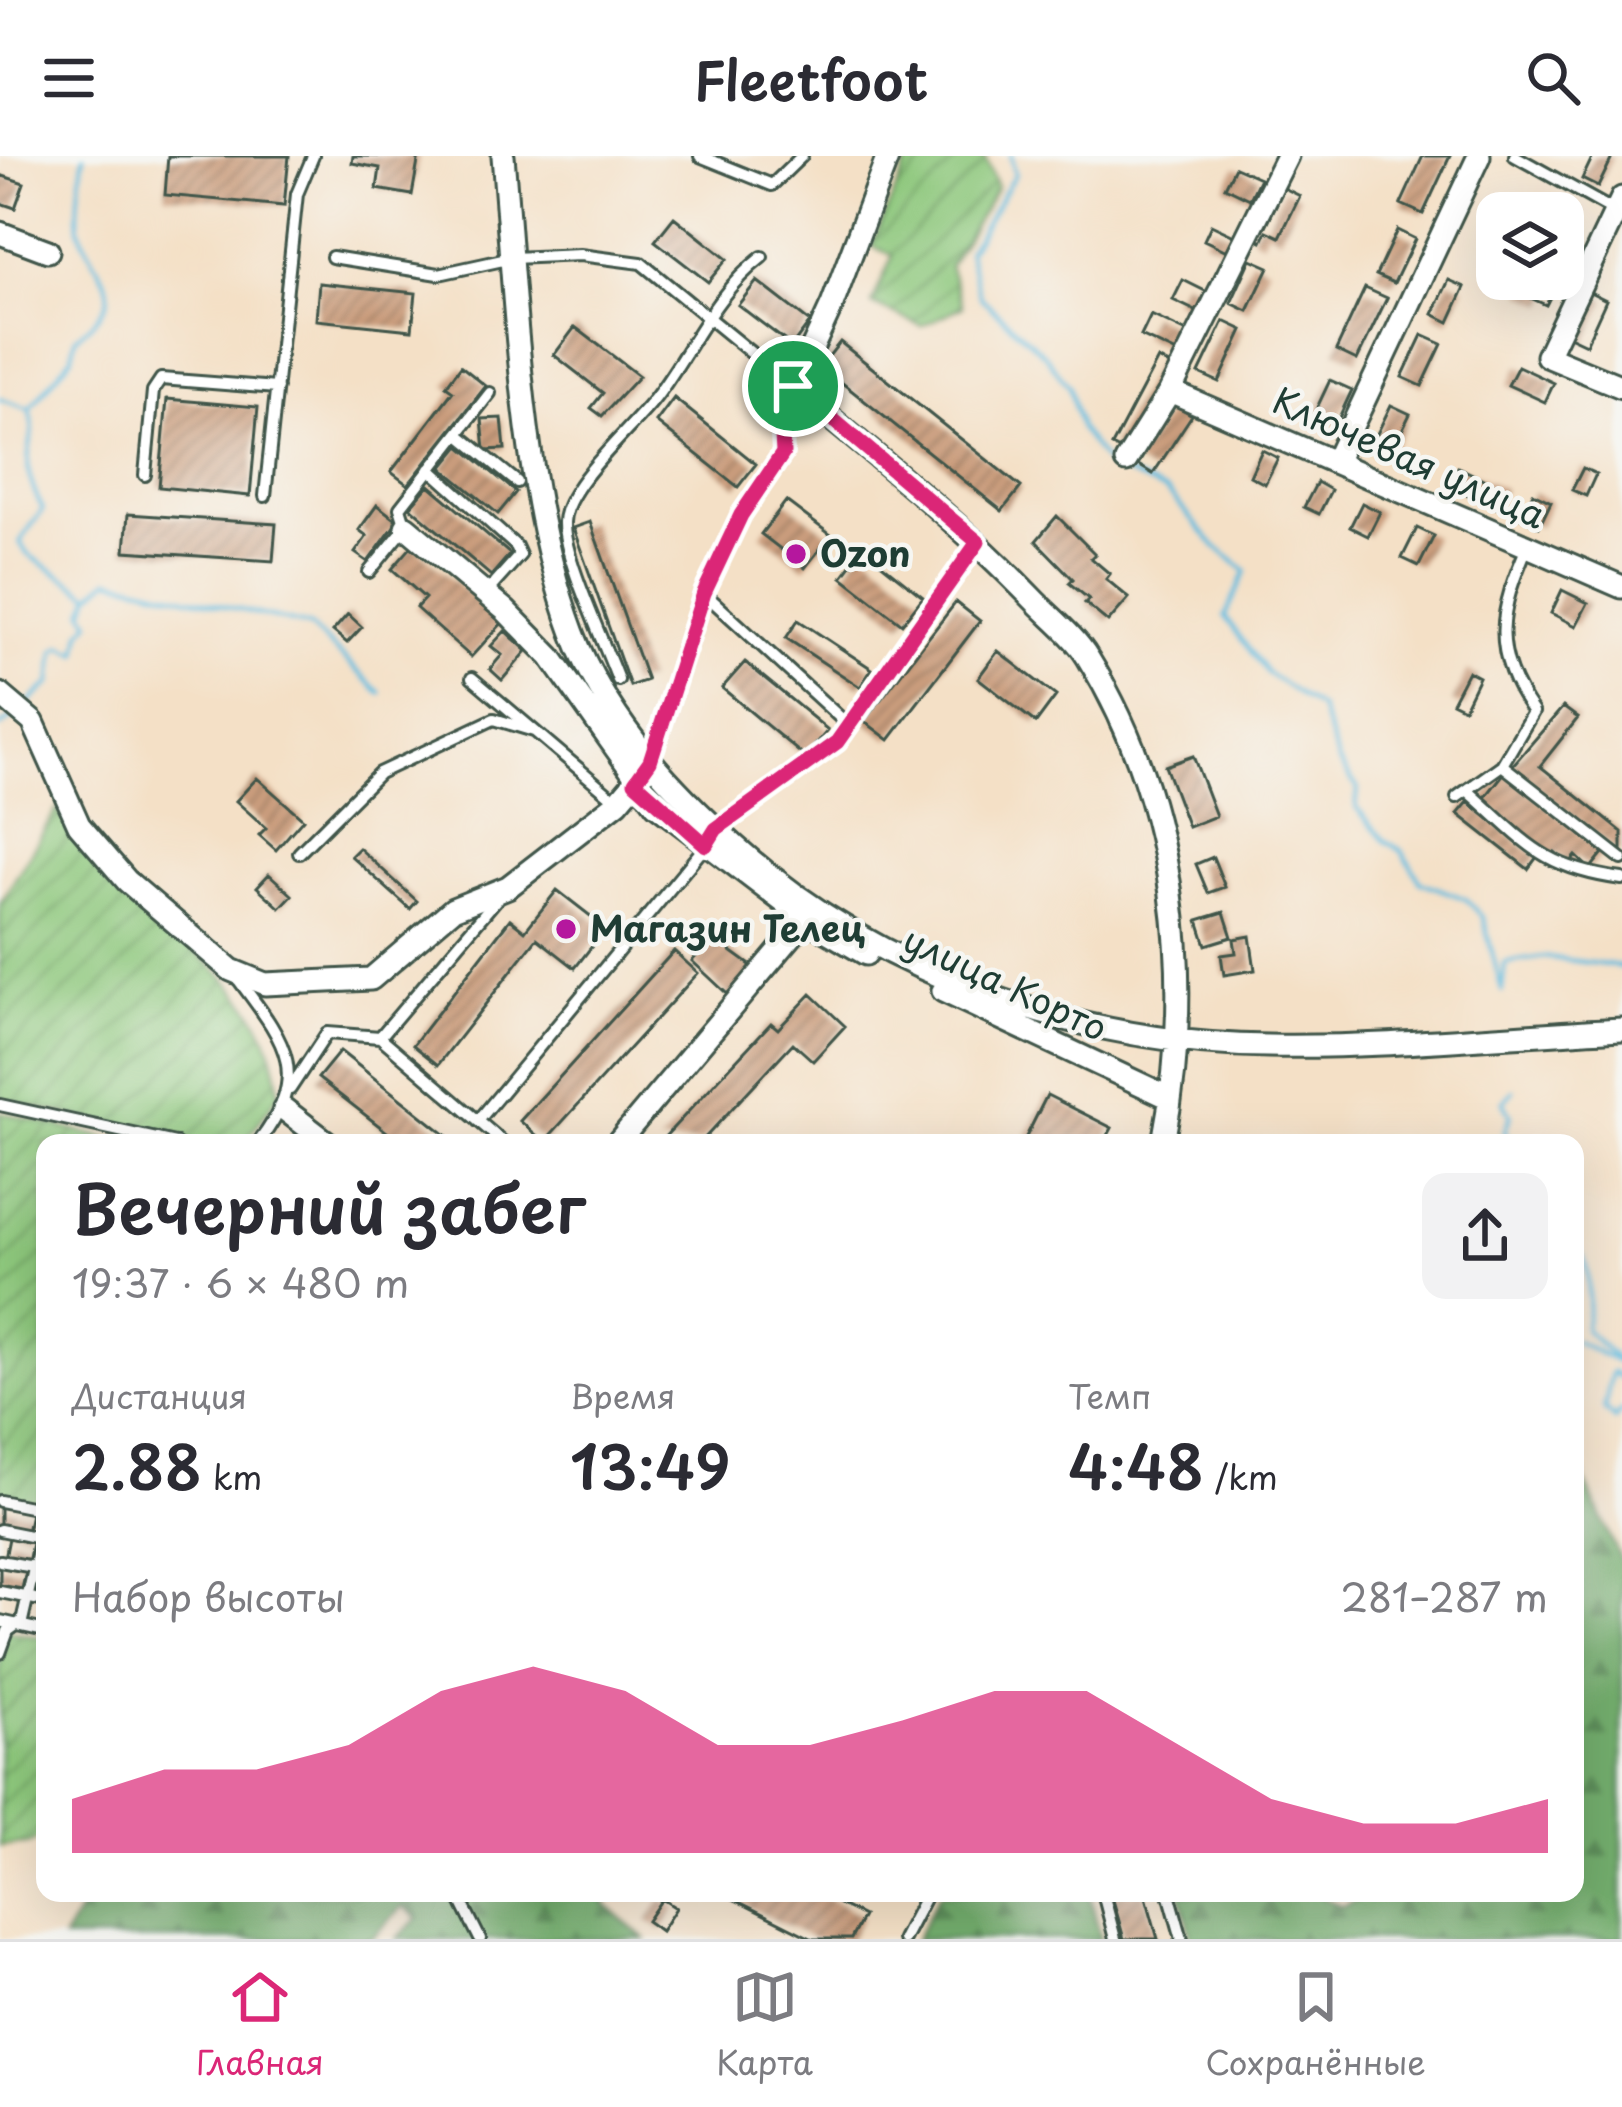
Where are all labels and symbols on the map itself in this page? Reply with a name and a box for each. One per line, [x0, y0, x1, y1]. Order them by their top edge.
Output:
pin [742, 335, 844, 437]
street label: Ключевая улица [1265, 372, 1555, 541]
place label: Ozon [820, 525, 910, 579]
marker: Ozon [783, 541, 809, 567]
place label: Магазин Телец [590, 900, 865, 954]
street label: улица Корто [895, 911, 1117, 1053]
marker: Магазин Телец [553, 916, 579, 942]

